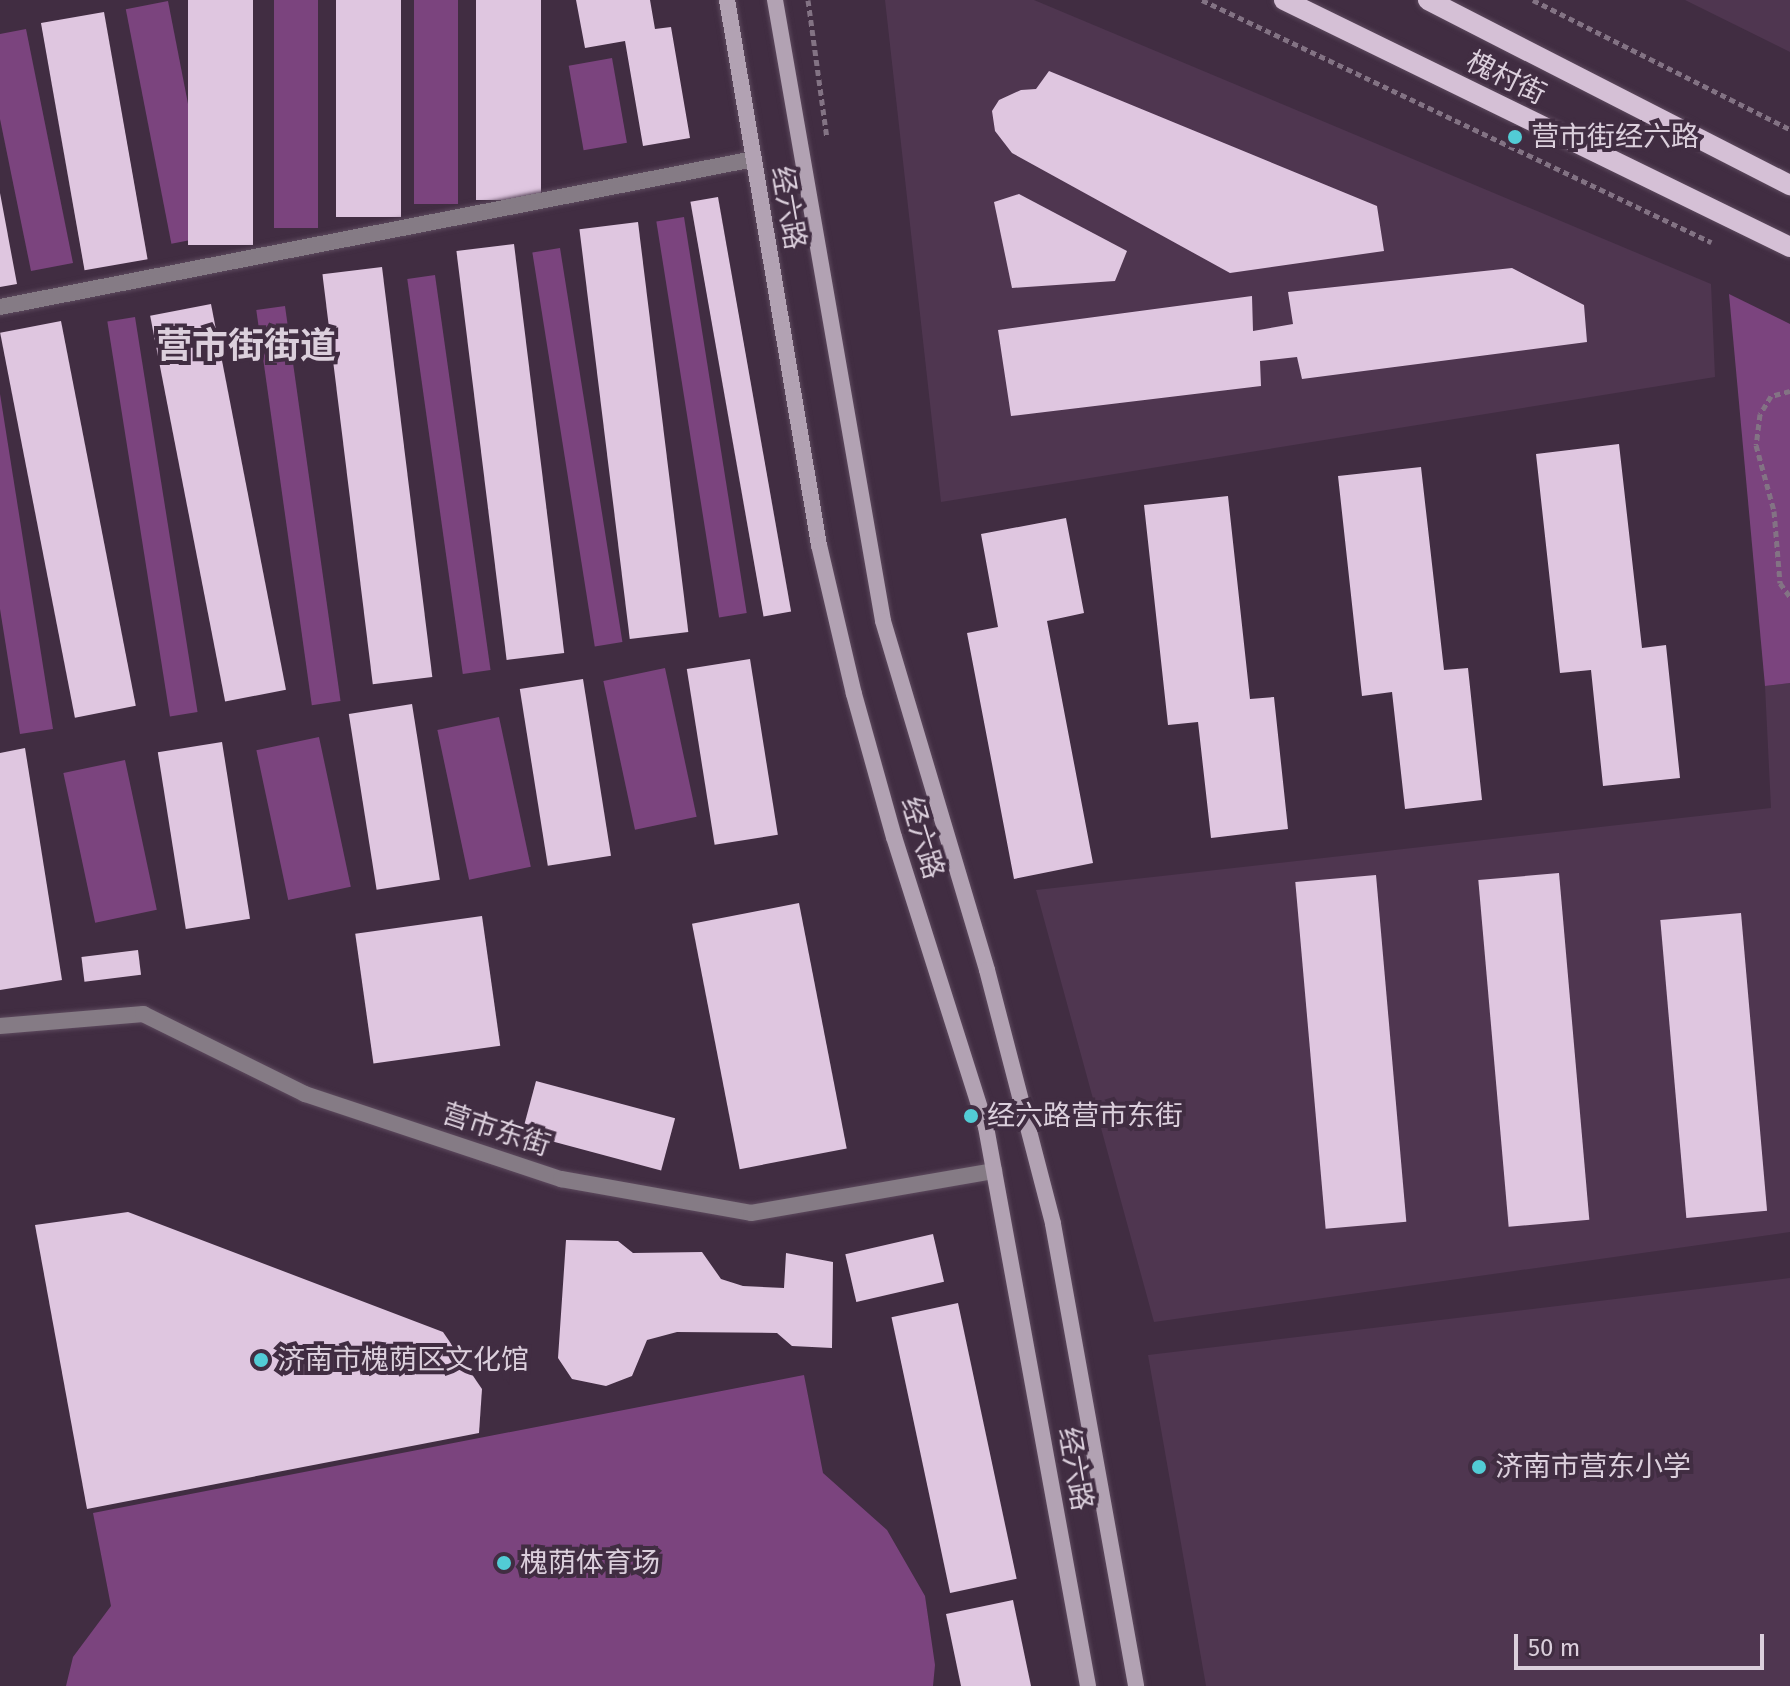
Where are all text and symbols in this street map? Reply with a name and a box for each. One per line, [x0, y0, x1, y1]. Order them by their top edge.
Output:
street label: 槐村街 [1461, 44, 1551, 112]
place label: 营市街经六路 [1531, 120, 1699, 154]
marker: 营市街经六路 [1506, 128, 1524, 146]
street label: 经六路 [764, 164, 812, 252]
district label: 营市街街道 [156, 325, 336, 369]
street label: 经六路 [894, 793, 950, 883]
street label: 营市东街 [438, 1097, 554, 1163]
place label: 经六路营市东街 [987, 1099, 1183, 1133]
marker: 经六路营市东街 [962, 1107, 980, 1125]
place label: 济南市槐荫区文化馆 [277, 1343, 529, 1377]
marker: 济南市槐荫区文化馆 [252, 1351, 270, 1369]
street label: 经六路 [1051, 1425, 1099, 1513]
place label: 济南市营东小学 [1495, 1450, 1691, 1484]
marker: 济南市营东小学 [1470, 1458, 1488, 1476]
place label: 槐荫体育场 [520, 1546, 660, 1580]
marker: 槐荫体育场 [495, 1554, 513, 1572]
scale bar [1518, 1618, 1768, 1668]
text: 50 m [1528, 1634, 1580, 1662]

